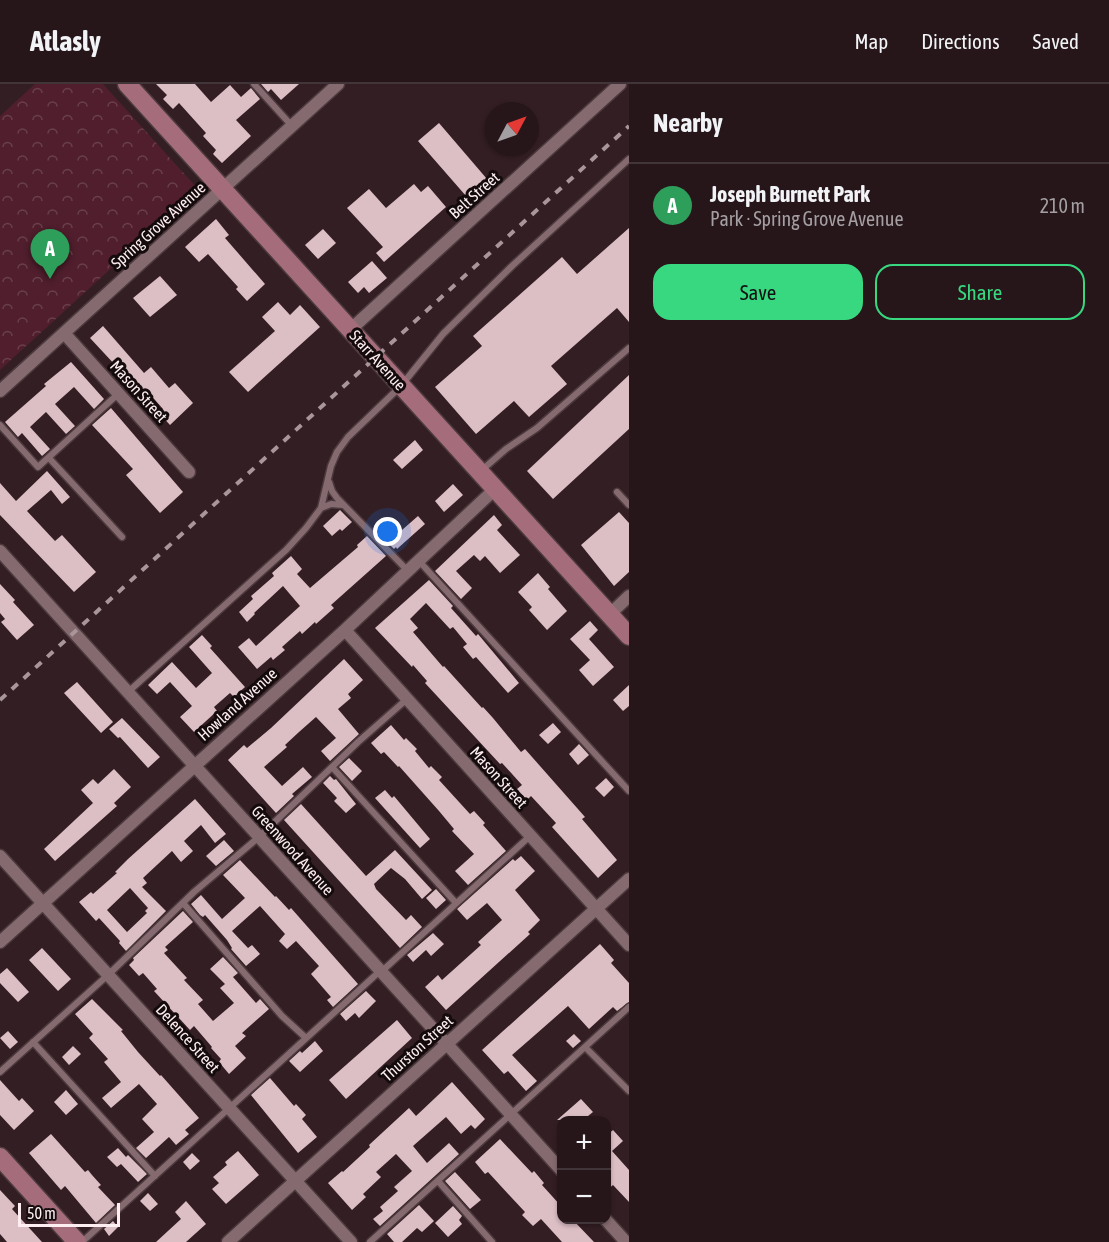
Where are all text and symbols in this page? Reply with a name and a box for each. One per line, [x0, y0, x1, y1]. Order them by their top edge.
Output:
text: Atlasly [30, 25, 101, 57]
text: Map [854, 29, 888, 53]
text: Directions [921, 29, 1000, 53]
text: Saved [1033, 29, 1079, 53]
north arrow [485, 102, 539, 156]
text: Nearby [653, 108, 723, 138]
street label: Belt Street [445, 168, 503, 222]
street label: Spring Grove Avenue [107, 178, 209, 273]
text: Joseph Burnett Park [710, 181, 870, 207]
text: A [668, 194, 677, 217]
text: 210 m [1040, 194, 1085, 217]
text: Park · Spring Grove Avenue [710, 207, 904, 230]
pin: A [31, 230, 70, 279]
button: Save [653, 264, 863, 320]
button: Share [875, 264, 1085, 320]
street label: Starr Avenue [346, 326, 410, 394]
street label: Mason Street [107, 357, 172, 426]
your location [373, 517, 402, 546]
street label: Howland Avenue [194, 664, 280, 744]
street label: Mason Street [467, 743, 532, 812]
street label: Greenwood Avenue [248, 802, 338, 898]
street label: Delence Street [153, 1000, 224, 1076]
street label: Thurston Street [378, 1011, 457, 1085]
map controls [557, 1116, 611, 1224]
button: + [557, 1116, 611, 1170]
button: − [557, 1170, 611, 1224]
scale bar [18, 1200, 120, 1228]
text: 50 m [27, 1204, 56, 1222]

